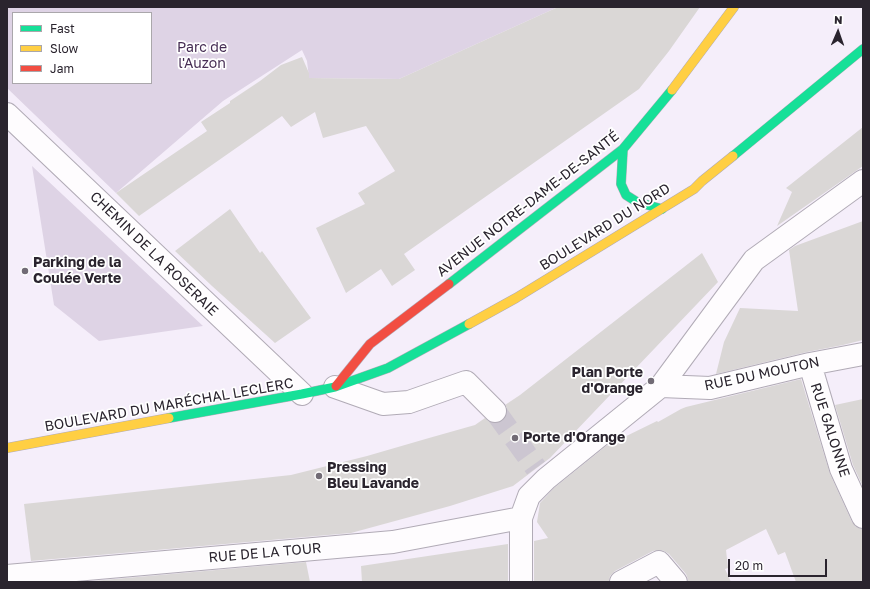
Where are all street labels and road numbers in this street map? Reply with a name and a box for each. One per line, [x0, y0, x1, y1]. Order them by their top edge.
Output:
street label: AVENUE NOTRE-DAME-DE-SANTÉ [434, 128, 622, 280]
street label: BOULEVARD DU NORD [537, 180, 673, 274]
street label: CHEMIN DE LA ROSERAIE [86, 188, 222, 320]
street label: RUE DU MOUTON [703, 354, 821, 394]
street label: BOULEVARD DU MARÉCHAL LECLERC [43, 375, 295, 435]
street label: RUE GALONNE [807, 381, 853, 479]
street label: RUE DE LA TOUR [208, 540, 322, 566]

